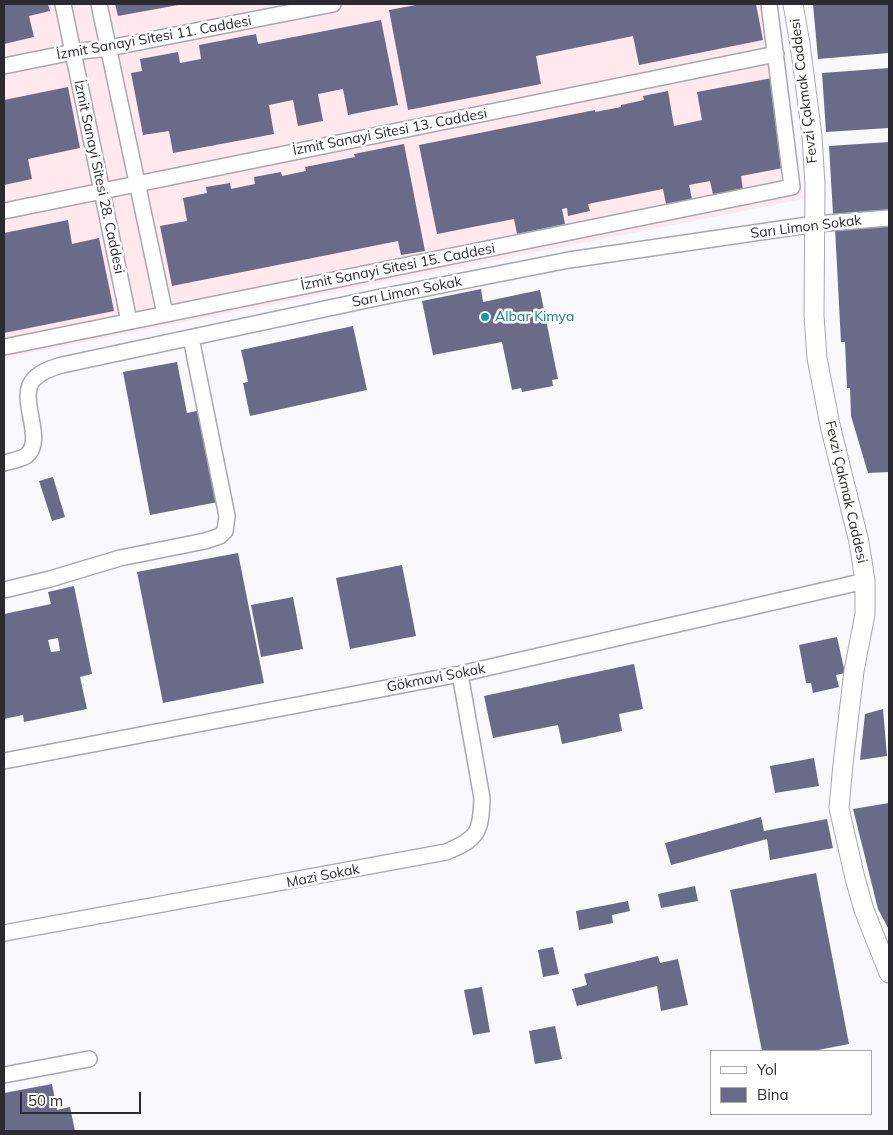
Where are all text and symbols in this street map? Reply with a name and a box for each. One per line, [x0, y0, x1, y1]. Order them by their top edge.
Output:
street label: İzmit Sanayi Sitesi 11. Caddesi [55, 13, 253, 63]
street label: Fevzi Çakmak Caddesi [787, 18, 821, 164]
street label: İzmit Sanayi Sitesi 28. Caddesi [70, 79, 128, 275]
street label: İzmit Sanayi Sitesi 13. Caddesi [291, 105, 489, 159]
street label: Sarı Limon Sokak [750, 212, 862, 242]
street label: İzmit Sanayi Sitesi 15. Caddesi [299, 240, 497, 294]
street label: Sarı Limon Sokak [351, 273, 463, 311]
place label: Albar Kimya [495, 309, 574, 325]
marker: Albar Kimya [479, 311, 491, 323]
street label: Fevzi Çakmak Caddesi [821, 419, 871, 565]
street label: Gökmavi Sokak [385, 660, 487, 696]
street label: Mazi Sokak [285, 861, 361, 891]
legend [710, 1050, 873, 1115]
text: Yol [757, 1060, 777, 1079]
scale bar [22, 1082, 144, 1114]
text: Bina [757, 1085, 789, 1104]
text: 50 m [28, 1091, 63, 1110]

